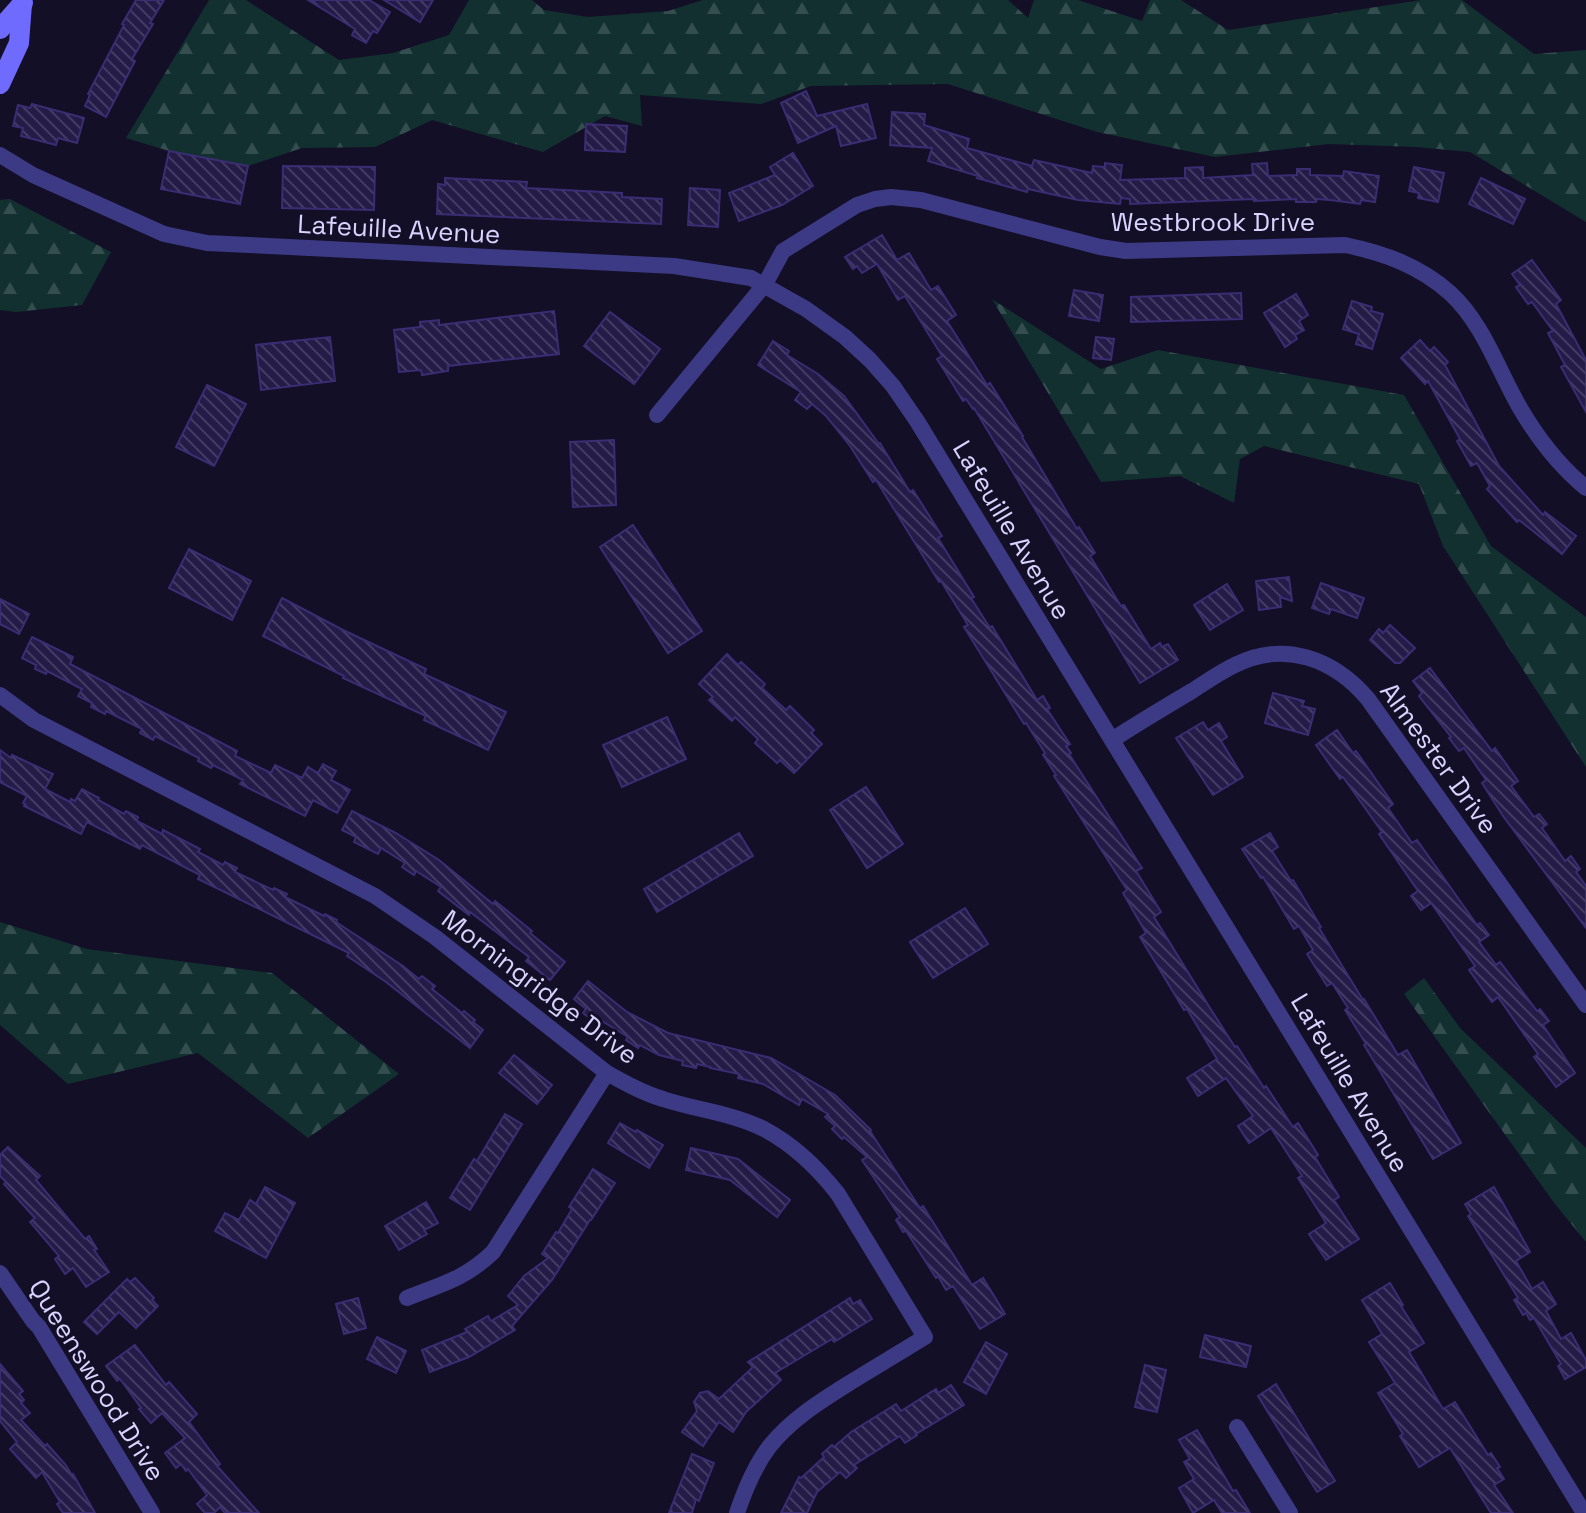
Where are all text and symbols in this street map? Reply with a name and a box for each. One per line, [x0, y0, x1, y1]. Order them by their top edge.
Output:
street label: Westbrook Drive [1111, 205, 1315, 239]
street label: Lafeuille Avenue [297, 207, 501, 251]
street label: Lafeuille Avenue [945, 434, 1079, 626]
street label: Almester Drive [1372, 675, 1506, 841]
street label: Morningridge Drive [435, 902, 645, 1072]
street label: Lafeuille Avenue [1283, 987, 1417, 1179]
street label: Queenswood Drive [21, 1273, 173, 1487]

